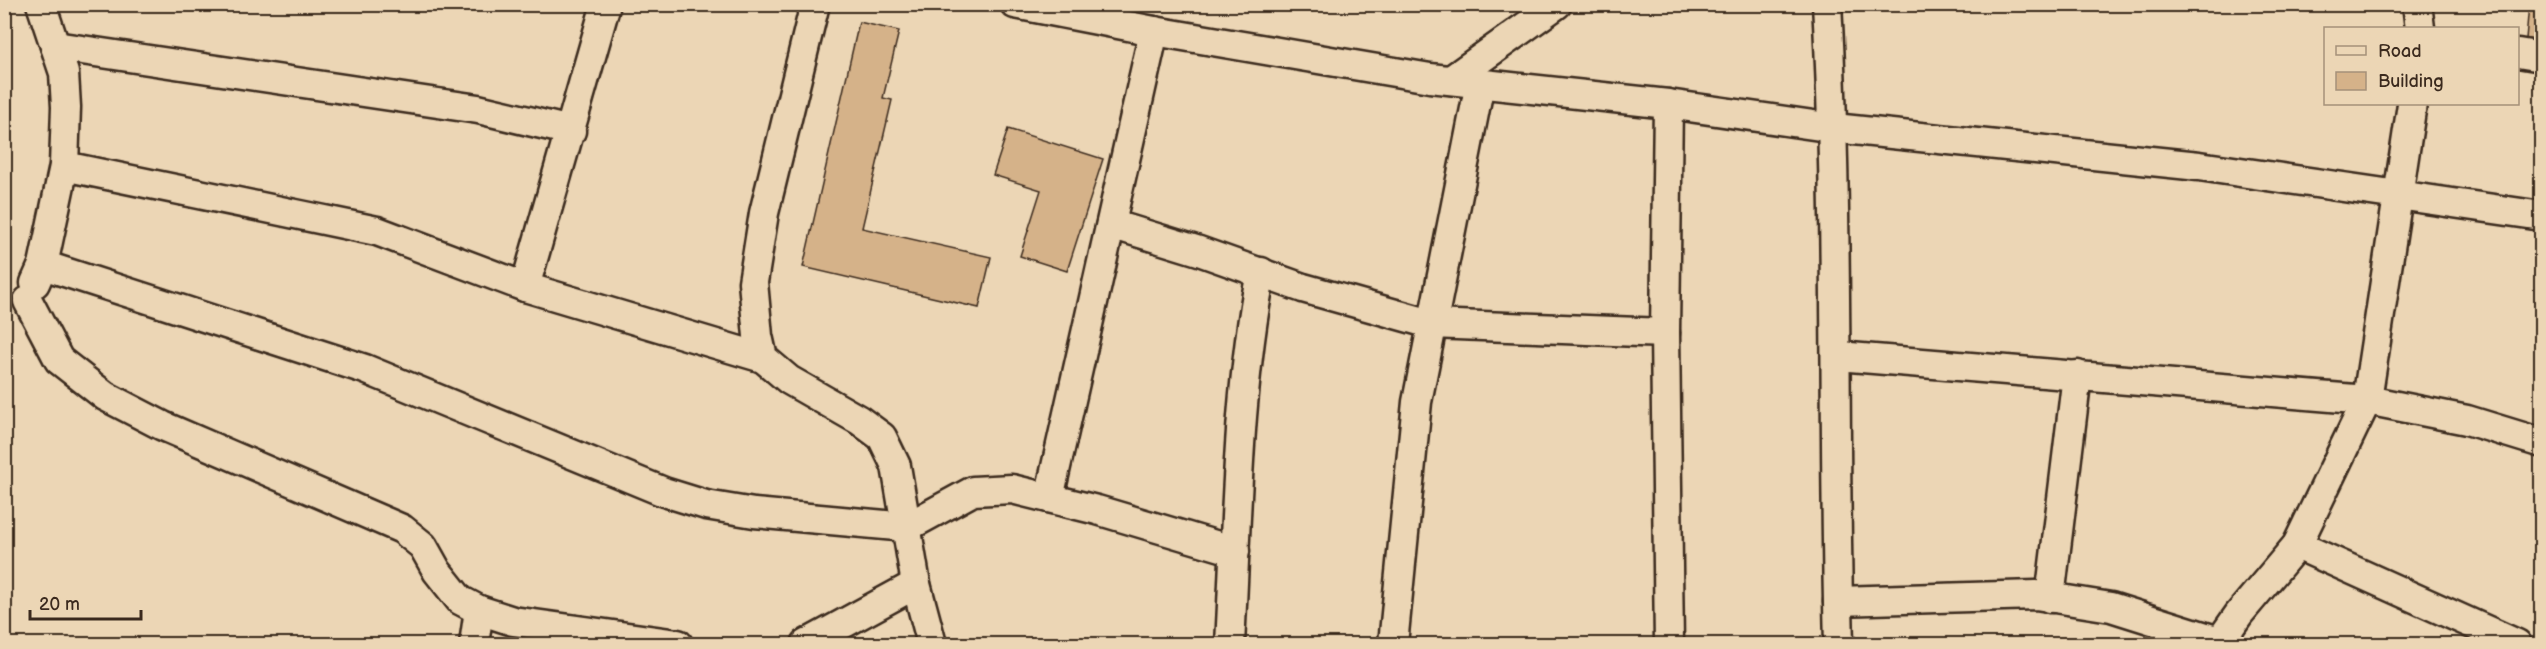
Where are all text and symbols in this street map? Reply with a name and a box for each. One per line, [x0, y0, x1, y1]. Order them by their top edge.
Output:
legend [2324, 27, 2519, 105]
text: Road [2378, 41, 2422, 62]
text: Building [2378, 71, 2444, 92]
scale bar [30, 583, 141, 621]
text: 20 m [39, 594, 80, 615]

